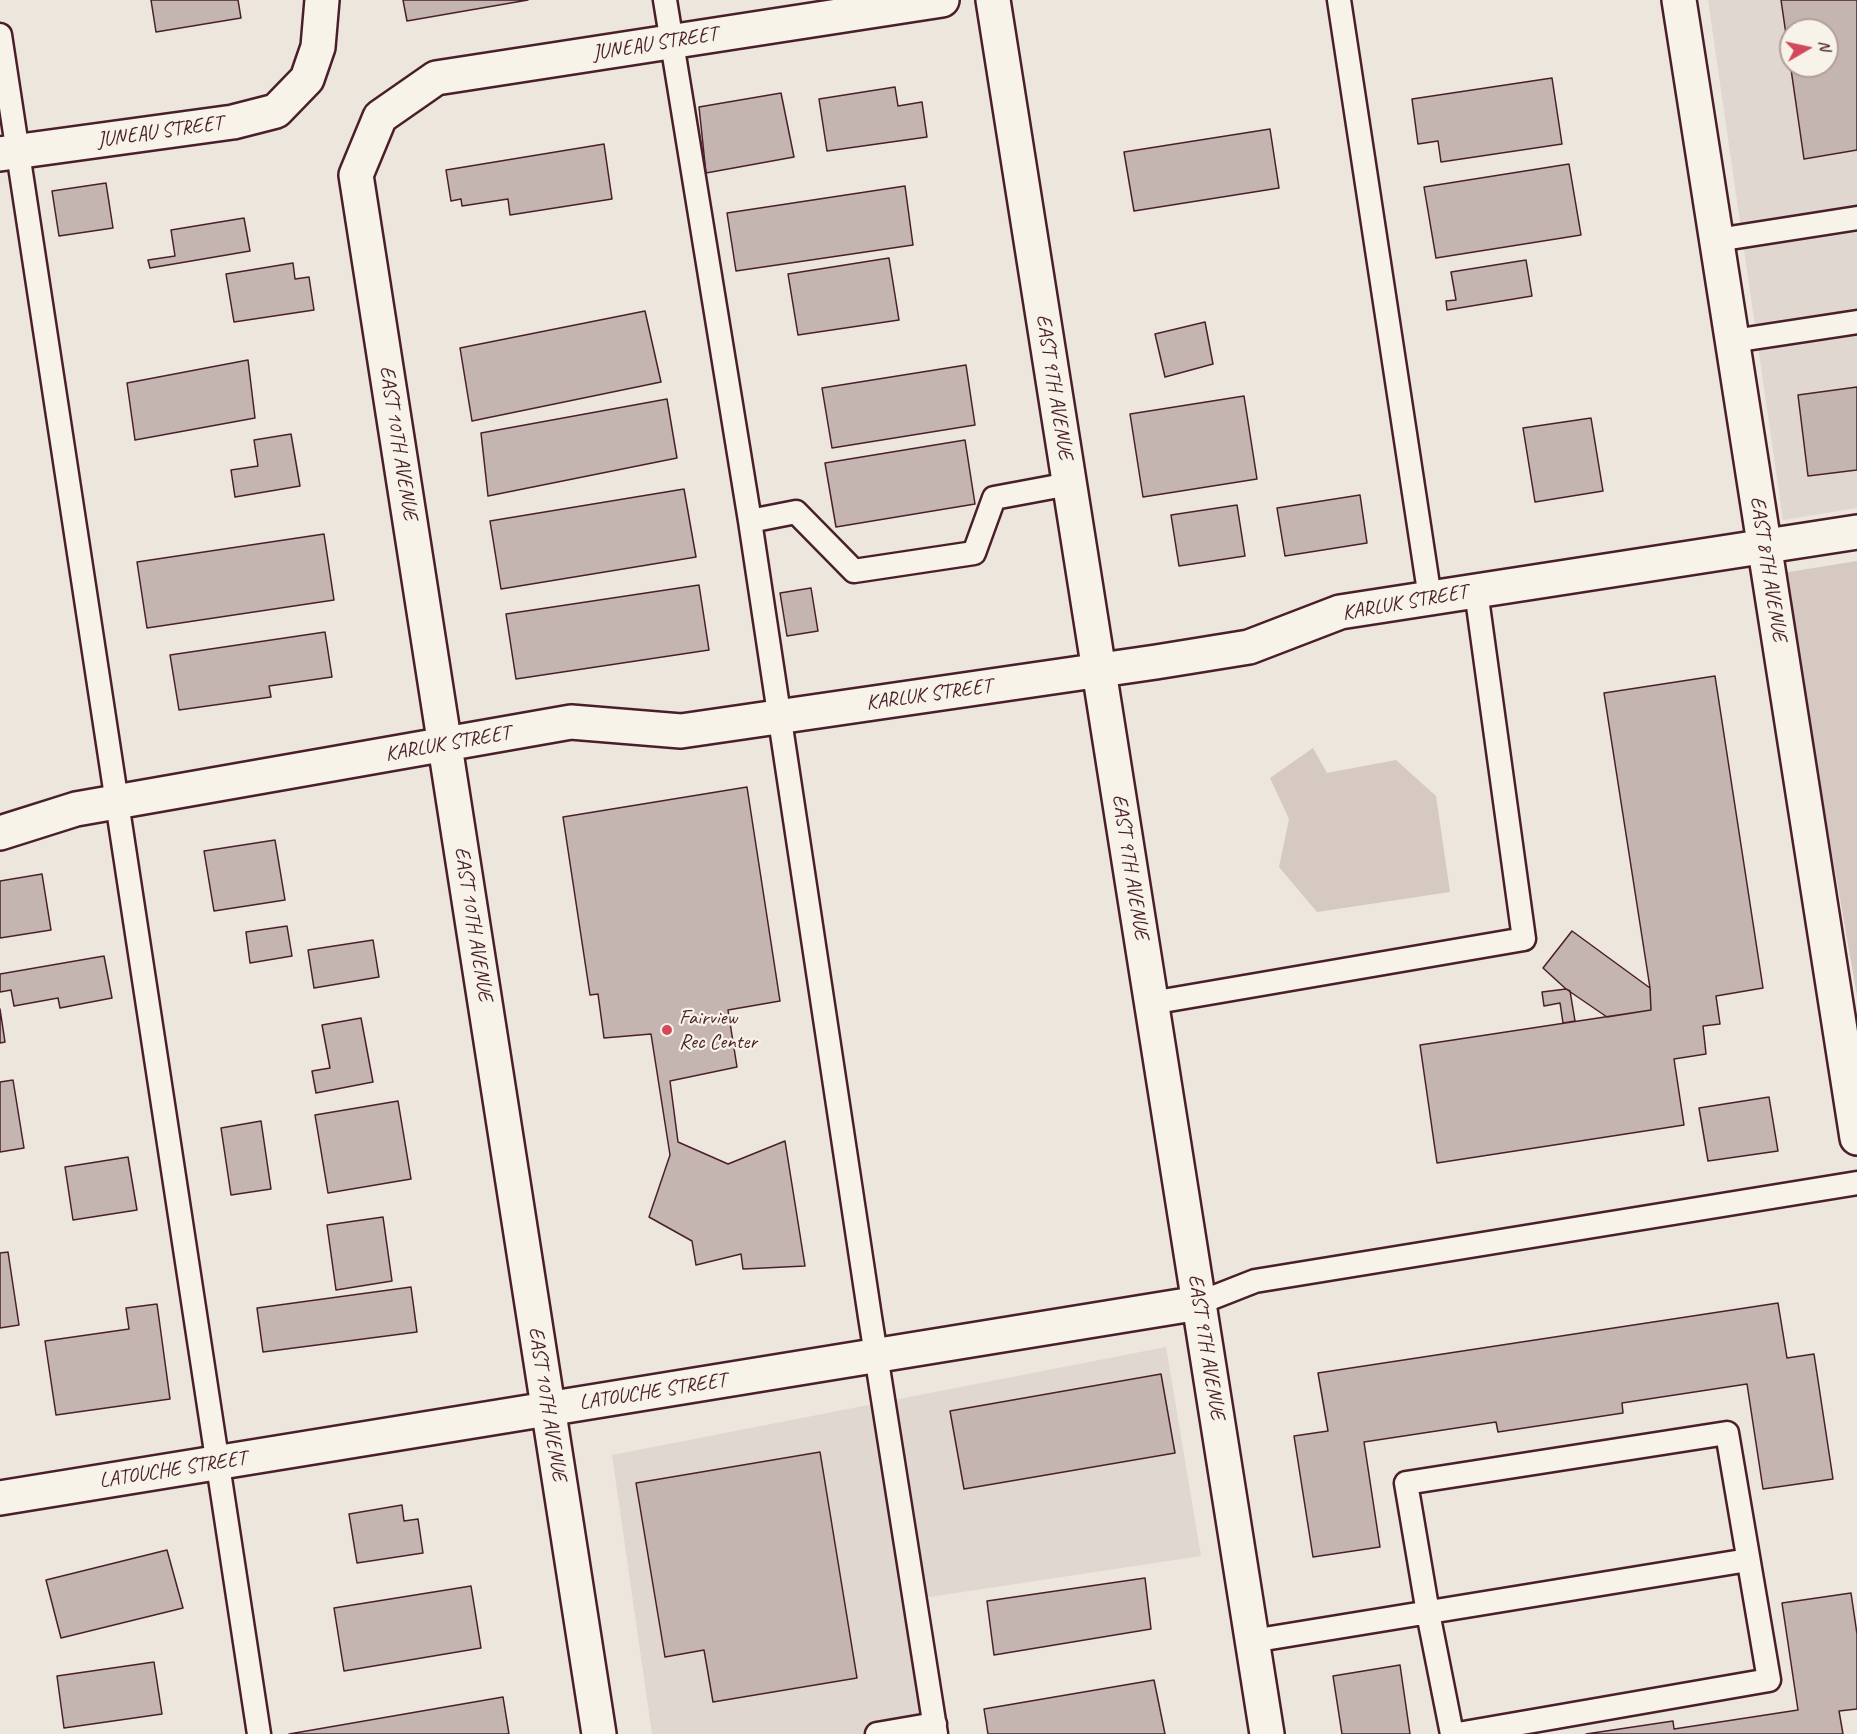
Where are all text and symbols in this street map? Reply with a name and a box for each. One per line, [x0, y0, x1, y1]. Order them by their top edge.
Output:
north arrow [1779, 18, 1839, 78]
street label: JUNEAU STREET [591, 22, 719, 66]
text: N [1814, 39, 1835, 52]
street label: JUNEAU STREET [96, 111, 224, 153]
street label: EAST 9TH AVENUE [1030, 313, 1078, 461]
street label: EAST 10TH AVENUE [373, 364, 423, 522]
street label: EAST 8TH AVENUE [1744, 495, 1792, 643]
street label: KARLUK STREET [1340, 580, 1470, 626]
street label: KARLUK STREET [865, 674, 993, 716]
street label: KARLUK STREET [383, 721, 513, 767]
street label: EAST 9TH AVENUE [1106, 793, 1154, 941]
street label: EAST 10TH AVENUE [448, 845, 498, 1003]
place label: Fairview Rec Center [679, 1005, 757, 1055]
marker: Fairview Rec Center [660, 1023, 674, 1037]
street label: EAST 9TH AVENUE [1182, 1273, 1230, 1421]
street label: EAST 10TH AVENUE [522, 1325, 572, 1483]
street label: LATOUCHE STREET [578, 1368, 728, 1416]
street label: LATOUCHE STREET [98, 1446, 248, 1494]

